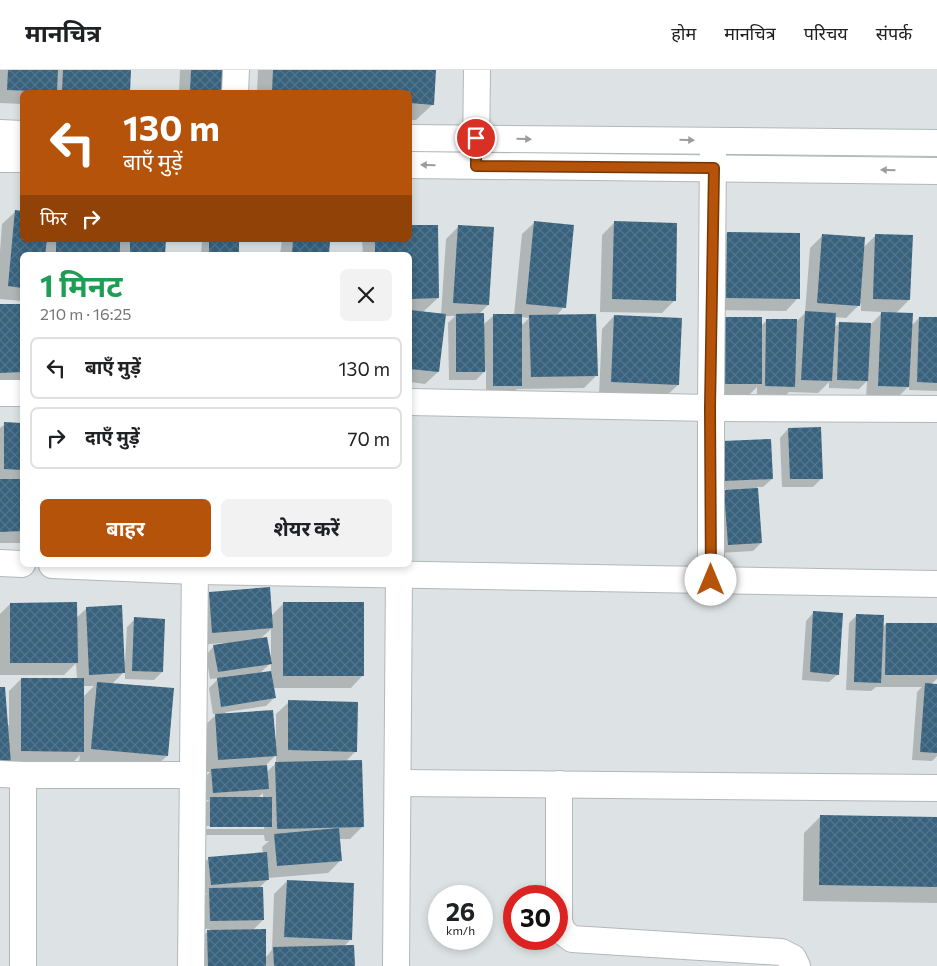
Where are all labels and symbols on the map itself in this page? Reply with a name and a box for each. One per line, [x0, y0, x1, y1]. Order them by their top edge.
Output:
pin [455, 117, 497, 159]
one-way arrow [517, 135, 533, 143]
one-way arrow [679, 136, 695, 144]
one-way arrow [420, 161, 436, 169]
one-way arrow [880, 166, 896, 174]
position arrow [684, 553, 736, 605]
speed limit sign: 30 [503, 885, 568, 950]

